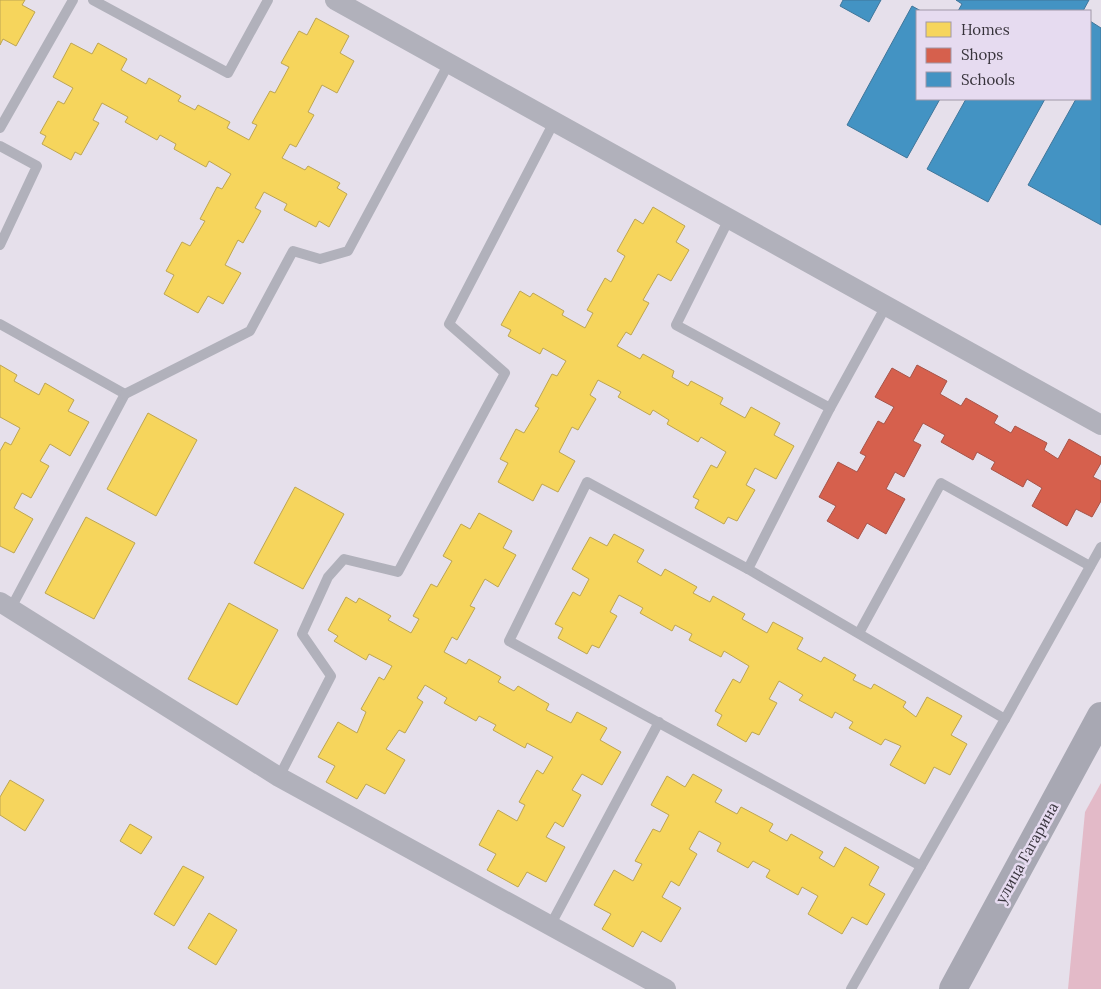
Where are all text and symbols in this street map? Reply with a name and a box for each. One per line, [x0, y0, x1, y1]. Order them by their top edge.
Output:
legend [916, 10, 1091, 100]
text: Homes [961, 20, 1010, 39]
text: Shops [961, 45, 1003, 64]
text: Schools [961, 70, 1015, 89]
street label: улица Гагарина [991, 799, 1062, 907]

